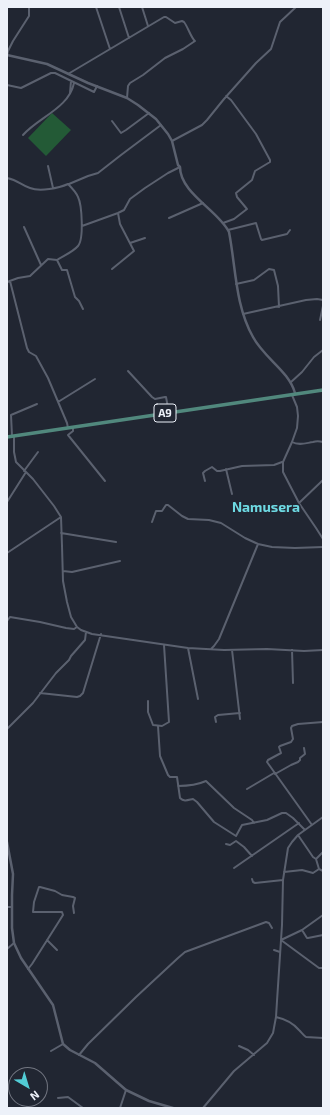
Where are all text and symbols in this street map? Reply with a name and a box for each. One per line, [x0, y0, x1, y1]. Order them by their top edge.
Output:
road number: A9 [154, 404, 176, 422]
district label: Namusera [232, 499, 300, 515]
north arrow [8, 1067, 48, 1107]
text: N [28, 1088, 42, 1104]

